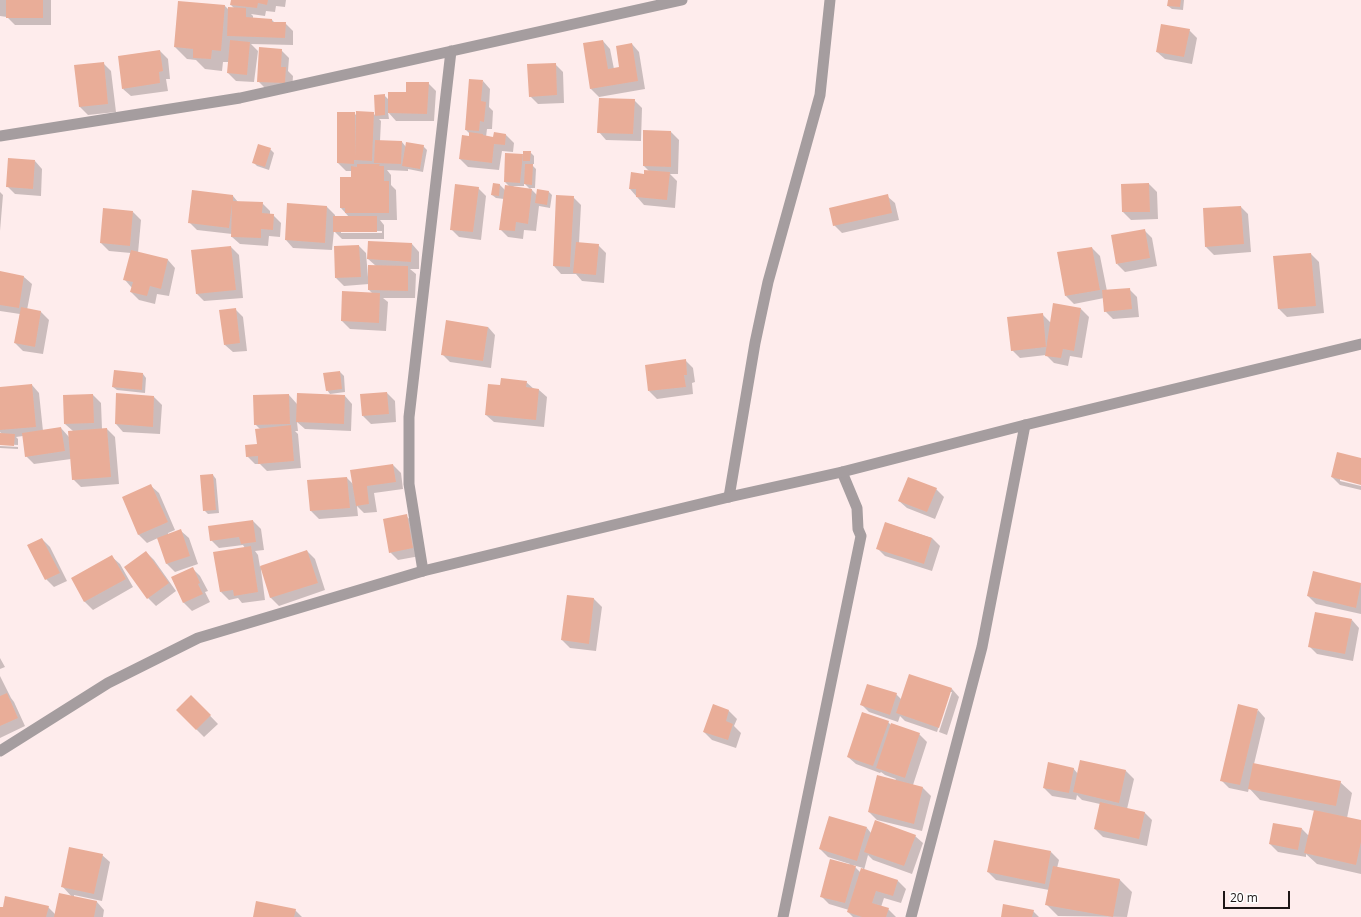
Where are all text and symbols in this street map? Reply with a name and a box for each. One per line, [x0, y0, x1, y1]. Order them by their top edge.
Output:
scale bar [1225, 883, 1292, 909]
text: 20 m [1230, 889, 1258, 906]

